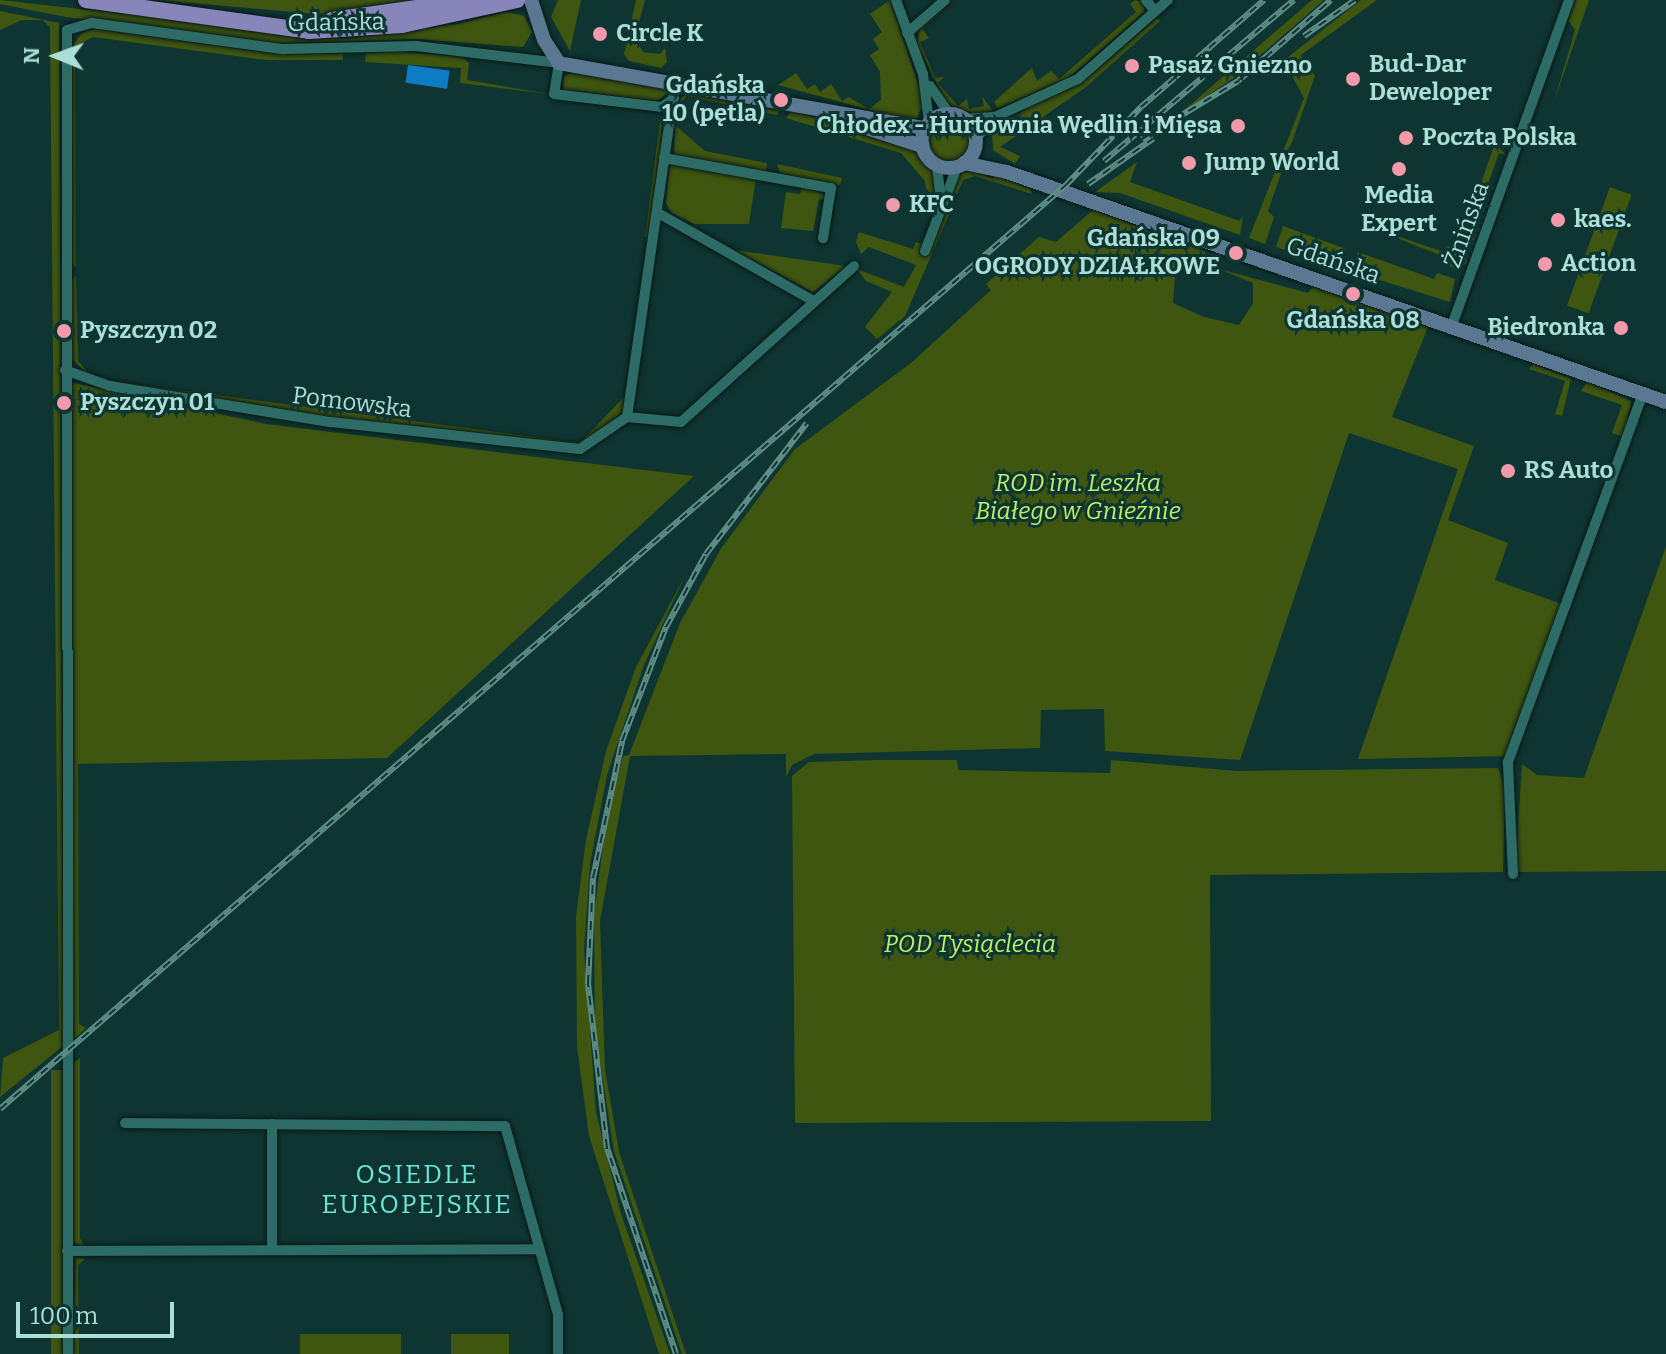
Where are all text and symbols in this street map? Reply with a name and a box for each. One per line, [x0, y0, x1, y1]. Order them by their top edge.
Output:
street label: Gdańska [287, 8, 385, 38]
north arrow [16, 16, 96, 96]
place label: Circle K [616, 20, 704, 48]
marker: Circle K [591, 25, 609, 43]
text: N [18, 47, 45, 64]
place label: Bud-Dar Deweloper [1369, 51, 1492, 107]
place label: Pasaż Gniezno [1148, 52, 1312, 80]
marker: Pasaż Gniezno [1123, 57, 1141, 75]
marker: Bud-Dar Deweloper [1344, 70, 1362, 88]
place label: Gdańska 10 (pętla) [662, 72, 765, 128]
marker: Gdańska 10 (pętla) [772, 91, 790, 109]
place label: Chłodex - Hurtownia Wędlin i Mięsa [816, 112, 1222, 140]
marker: Chłodex - Hurtownia Wędlin i Mięsa [1229, 117, 1247, 135]
place label: Poczta Polska [1422, 124, 1577, 152]
marker: Poczta Polska [1397, 129, 1415, 147]
place label: Jump World [1205, 149, 1339, 177]
marker: Jump World [1180, 154, 1198, 172]
marker: Media Expert [1390, 160, 1408, 178]
street label: Żnińska [1438, 178, 1496, 272]
place label: Media Expert [1361, 182, 1437, 238]
place label: KFC [909, 191, 954, 219]
marker: KFC [884, 196, 902, 214]
place label: kaes. [1574, 206, 1632, 234]
marker: kaes. [1549, 211, 1567, 229]
place label: Gdańska 09 OGRODY DZIAŁKOWE [974, 225, 1220, 281]
street label: Gdańska [1282, 232, 1384, 290]
marker: Gdańska 09 OGRODY DZIAŁKOWE [1227, 244, 1245, 262]
place label: Action [1561, 250, 1636, 278]
marker: Action [1536, 255, 1554, 273]
marker: Gdańska 08 [1344, 285, 1362, 303]
place label: Gdańska 08 [1286, 307, 1420, 335]
place label: Biedronka [1487, 314, 1605, 342]
place label: Pyszczyn 02 [80, 317, 217, 345]
marker: Biedronka [1612, 319, 1630, 337]
marker: Pyszczyn 02 [55, 322, 73, 340]
street label: Pomowska [291, 381, 413, 425]
place label: Pyszczyn 01 [80, 389, 214, 417]
marker: Pyszczyn 01 [55, 394, 73, 412]
place label: RS Auto [1524, 457, 1613, 485]
marker: RS Auto [1499, 462, 1517, 480]
park label: ROD im. Leszka Białego w Gnieźnie [975, 470, 1181, 526]
park label: POD Tysiąclecia [884, 931, 1056, 959]
district label: OSIEDLE EUROPEJSKIE [321, 1159, 513, 1220]
scale bar [20, 1286, 178, 1336]
text: 100 m [30, 1302, 98, 1330]

